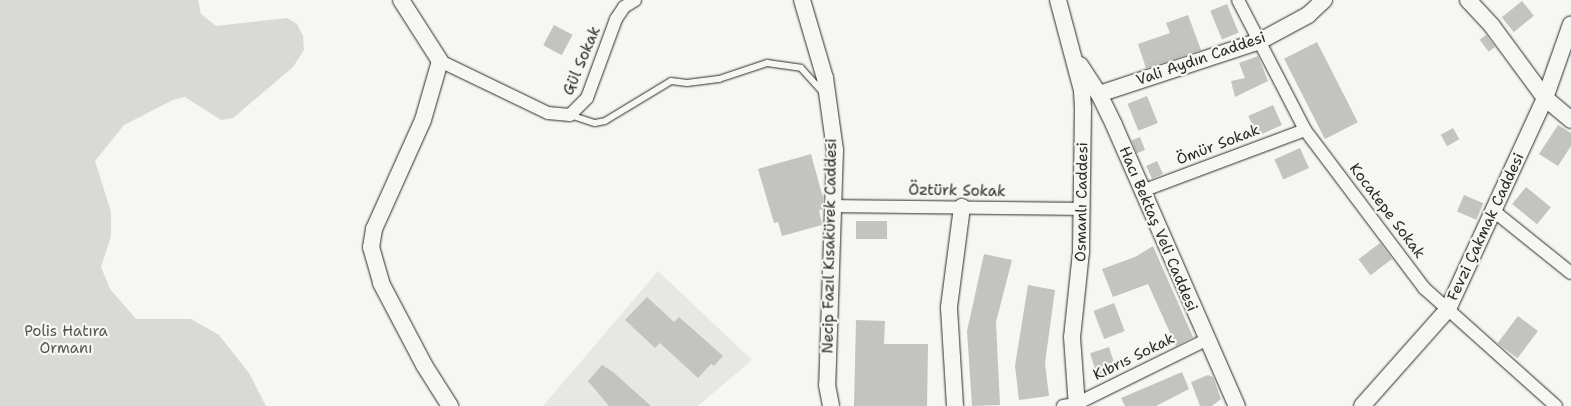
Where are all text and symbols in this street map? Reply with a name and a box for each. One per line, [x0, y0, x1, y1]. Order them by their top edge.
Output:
street label: Gül Sokak [559, 24, 605, 98]
street label: Vali Aydın Caddesi [1134, 28, 1268, 90]
street label: Ömür Sokak [1174, 121, 1262, 169]
street label: Necip Fazıl Kısakürek Caddesi [819, 138, 841, 354]
street label: Osmanlı Caddesi [1072, 142, 1092, 262]
street label: Hacı Bektaş Veli Caddesi [1115, 144, 1201, 314]
street label: Fevzi Çakmak Caddesi [1444, 150, 1528, 304]
street label: Kocatepe Sokak [1345, 160, 1429, 262]
street label: Öztürk Sokak [908, 181, 1006, 201]
park label: Polis Hatıra Ormanı [24, 322, 108, 357]
street label: Kıbrıs Sokak [1090, 330, 1178, 384]

